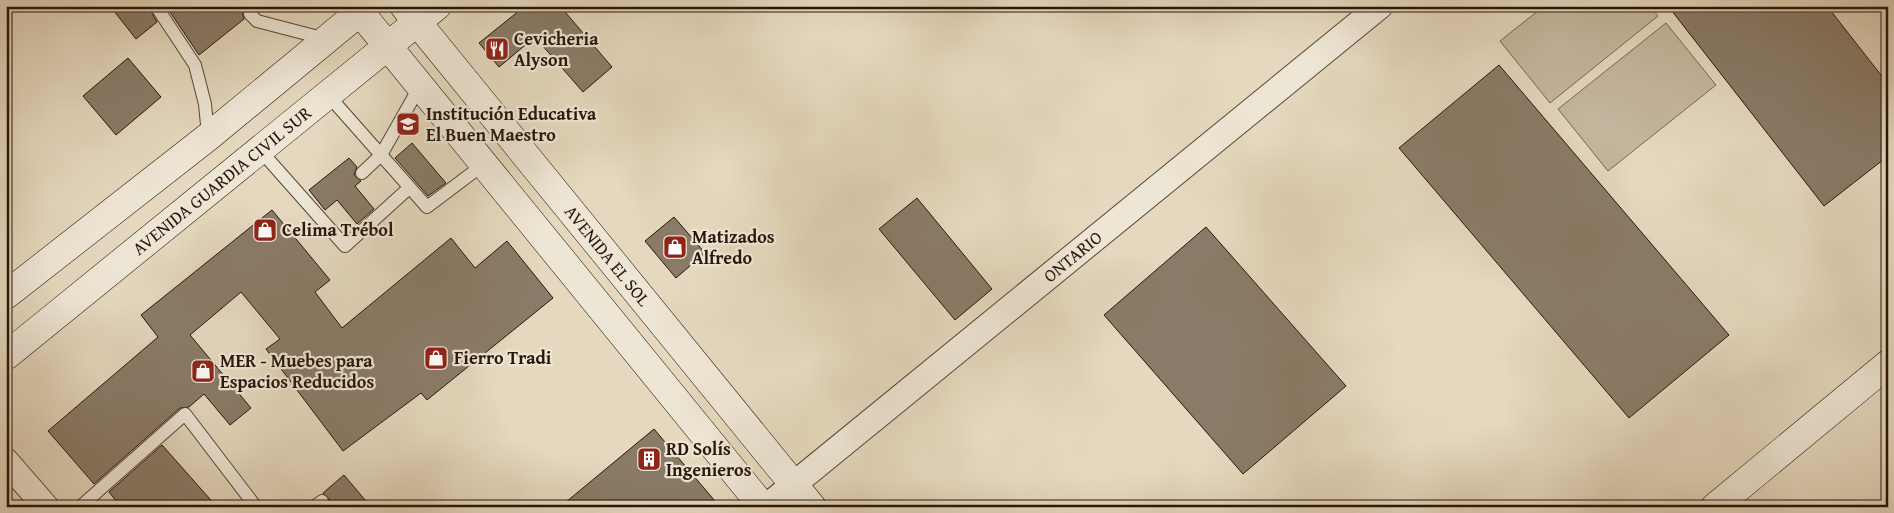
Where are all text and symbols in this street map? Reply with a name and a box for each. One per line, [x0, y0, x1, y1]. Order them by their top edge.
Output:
place label: Cevicheria Alyson [514, 25, 599, 73]
restaurant icon: Cevicheria Alyson [484, 36, 510, 62]
street label: AVENIDA GUARDIA CIVIL SUR [126, 99, 317, 261]
place label: Institución Educativa El Buen Maestro [426, 100, 597, 148]
school or university icon: Institución Educativa El Buen Maestro [395, 111, 421, 137]
street label: AVENIDA EL SOL [558, 199, 657, 312]
place label: Celima Trébol [282, 216, 394, 243]
shop icon: Celima Trébol [252, 217, 278, 243]
place label: Matizados Alfredo [692, 223, 775, 271]
street label: ONTARIO [1037, 224, 1108, 289]
shop icon: Matizados Alfredo [662, 234, 688, 260]
place label: Fierro Tradi [454, 344, 552, 371]
shop icon: Fierro Tradi [423, 345, 449, 371]
place label: MER - Muebes para Espacios Reducidos [220, 347, 374, 395]
shop icon: MER - Muebes para Espacios Reducidos [190, 358, 216, 384]
place label: RD Solís Ingenieros [666, 435, 752, 483]
building icon: RD Solís Ingenieros [636, 446, 662, 472]

